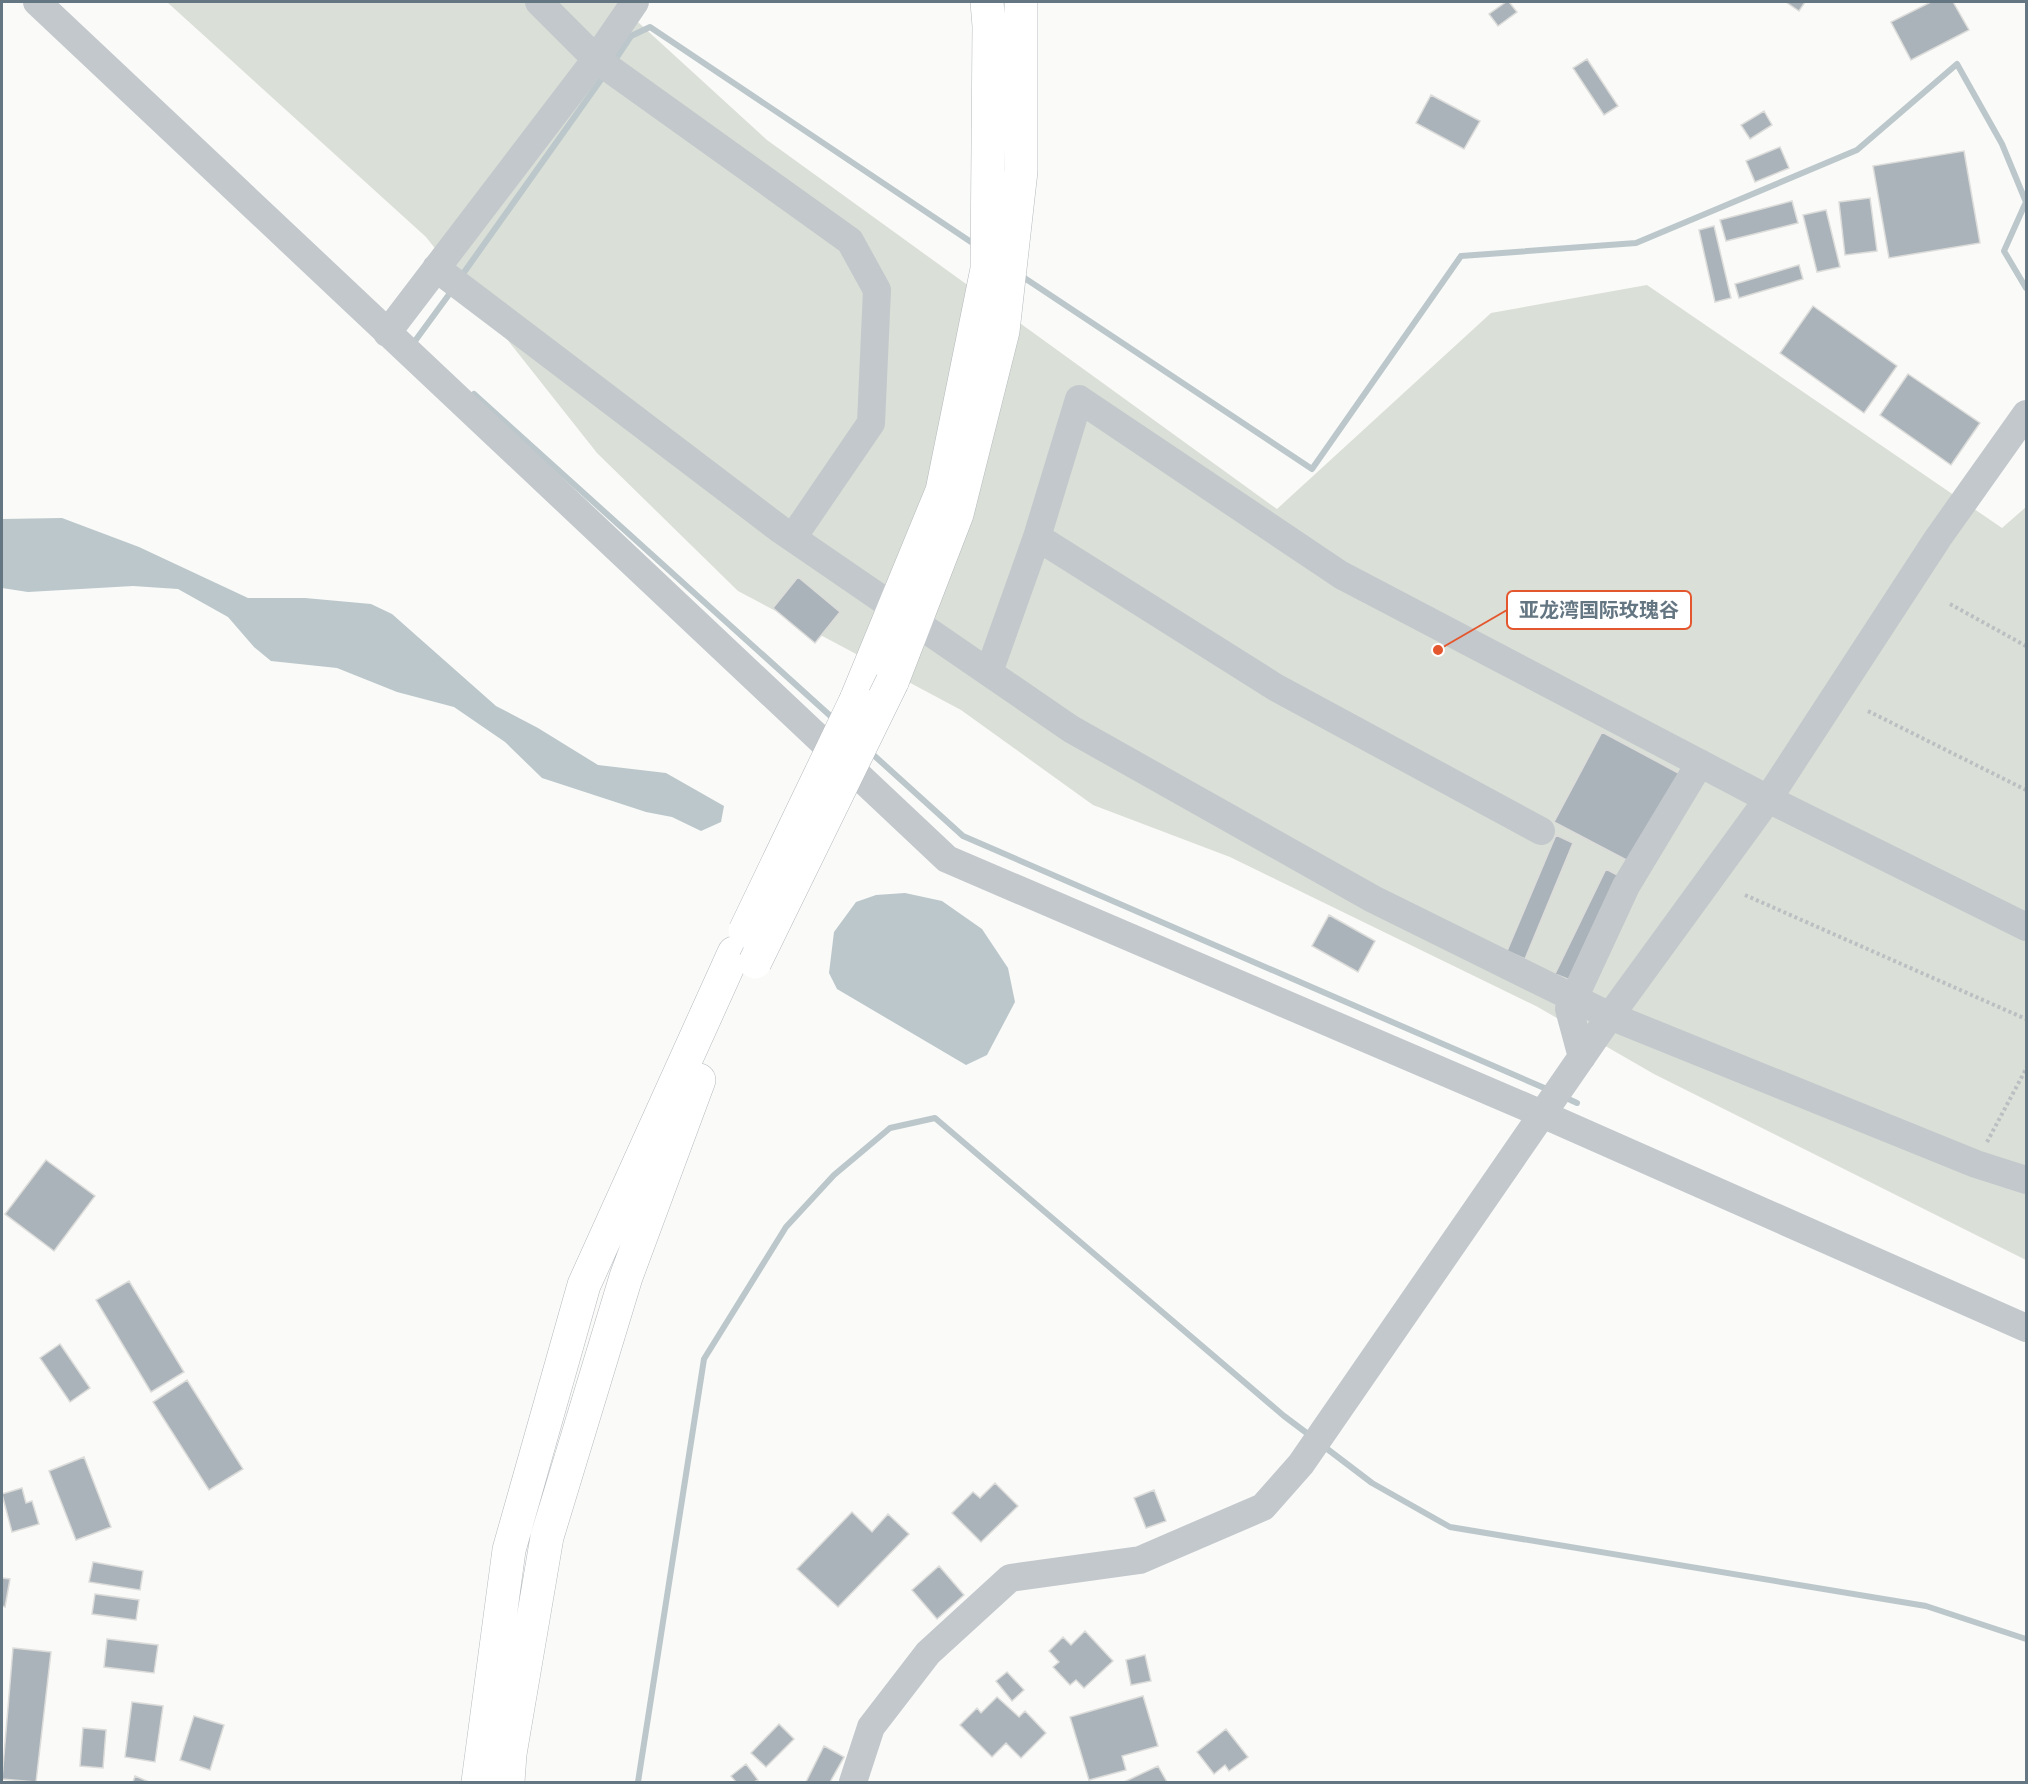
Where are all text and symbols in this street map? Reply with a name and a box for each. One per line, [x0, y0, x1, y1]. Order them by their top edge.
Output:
callout: 亚龙湾国际玫瑰谷 [1507, 591, 1691, 629]
text: 亚龙湾国际玫瑰谷 [1519, 598, 1679, 621]

